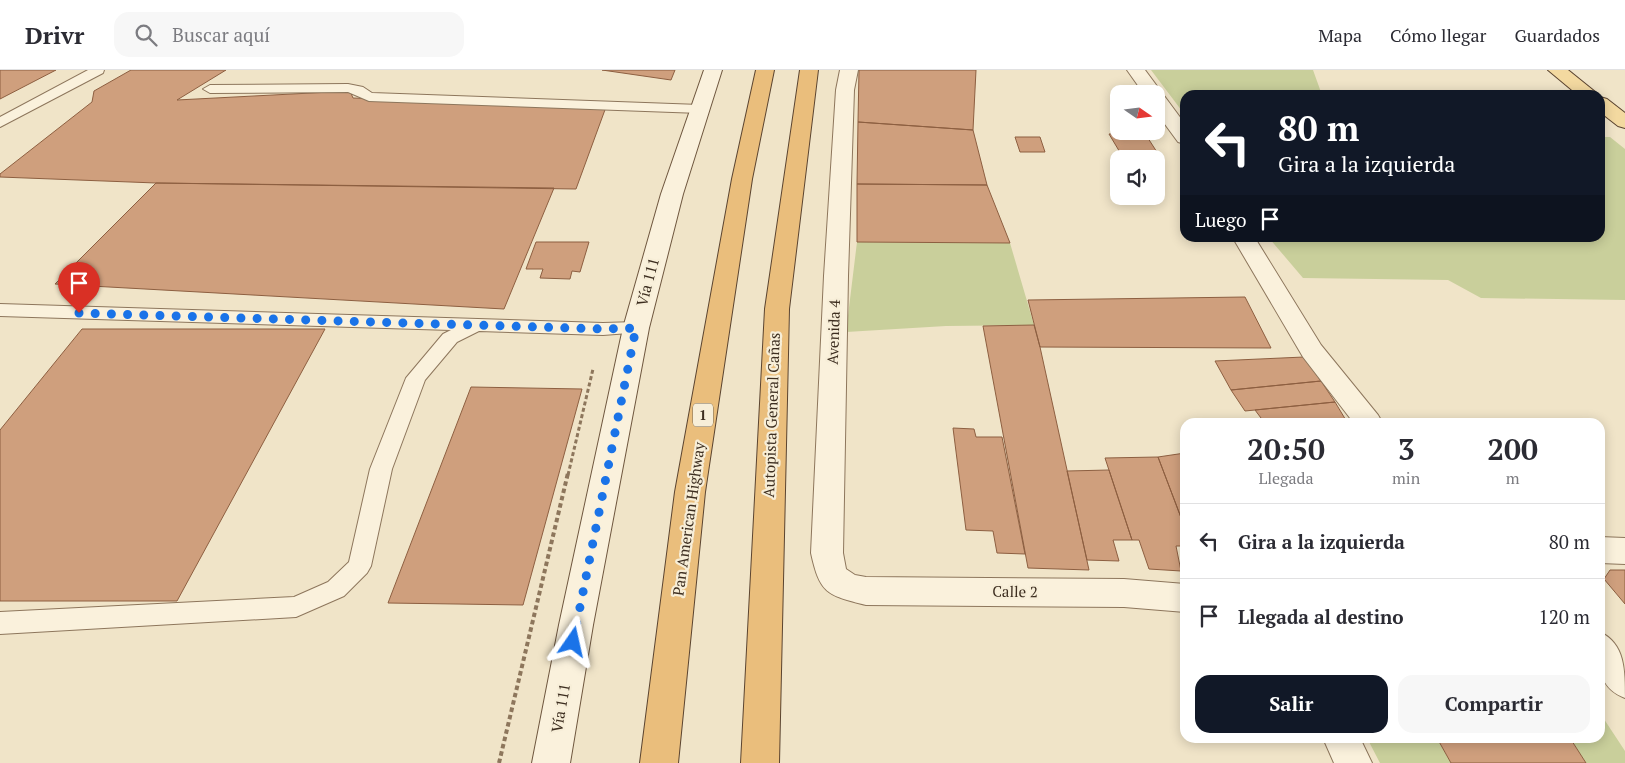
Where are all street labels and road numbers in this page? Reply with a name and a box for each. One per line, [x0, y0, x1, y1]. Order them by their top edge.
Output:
street label: Vía 111 [631, 255, 663, 308]
street label: Avenida 4 [822, 299, 844, 365]
street label: Autopista General Cañas [758, 332, 784, 498]
road number: 1 [693, 404, 713, 426]
street label: Pan American Highway [667, 440, 709, 597]
street label: Calle 2 [992, 581, 1038, 601]
street label: Vía 111 [546, 682, 574, 734]

